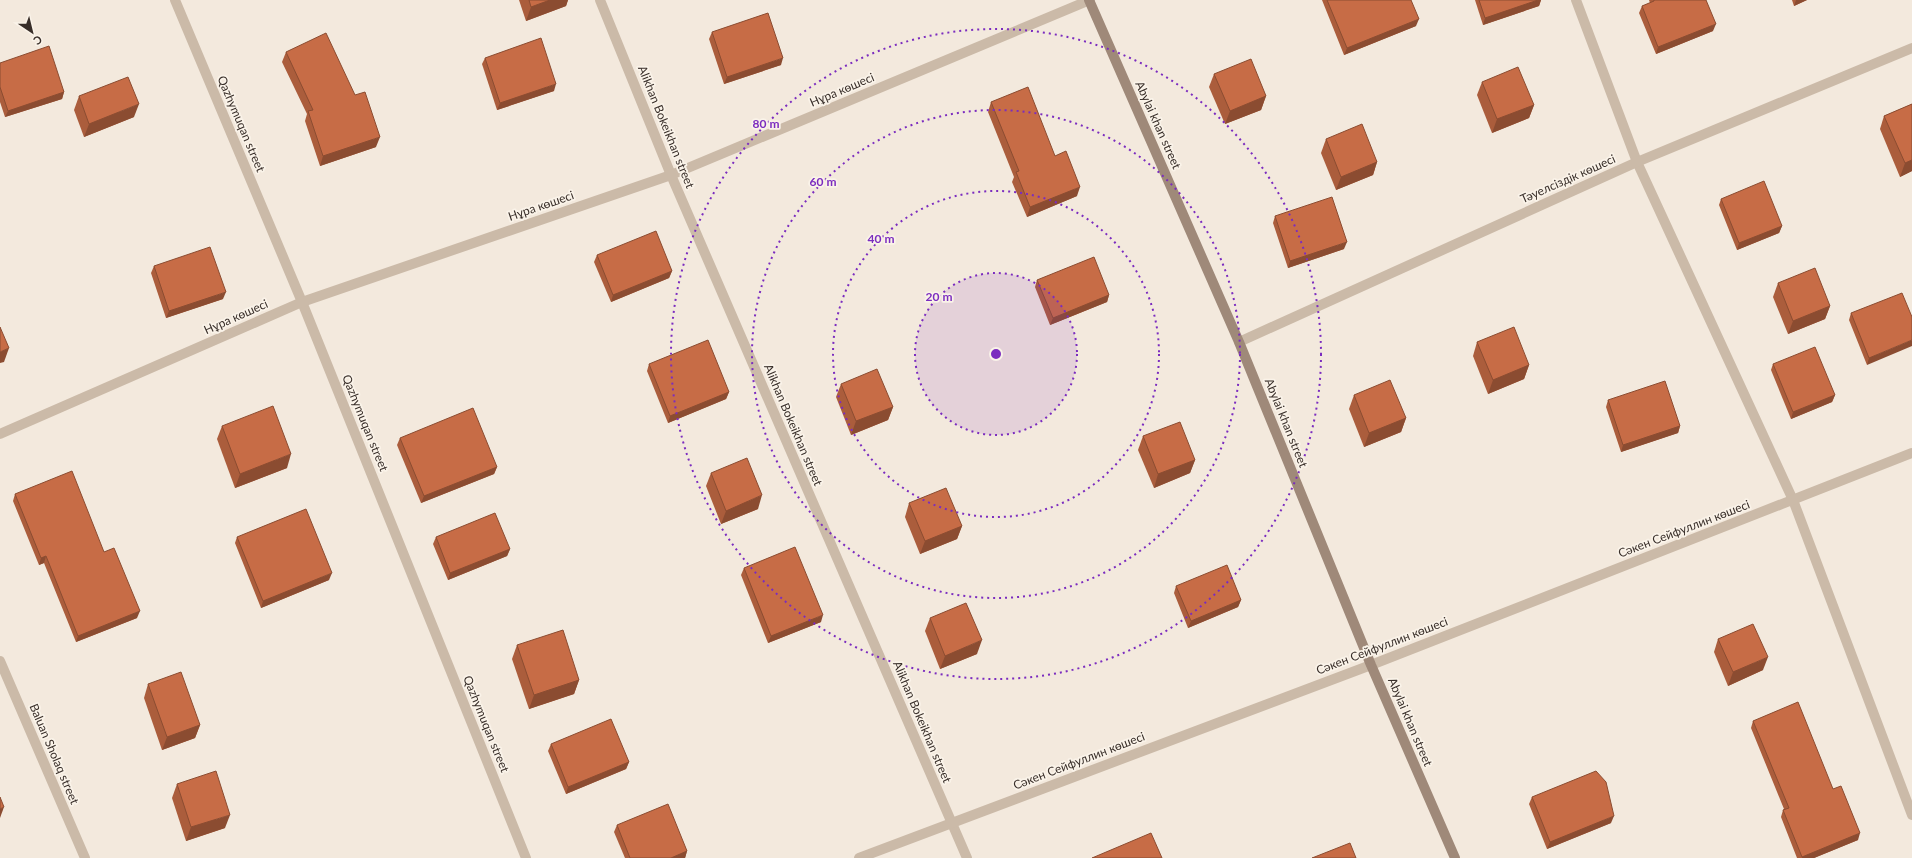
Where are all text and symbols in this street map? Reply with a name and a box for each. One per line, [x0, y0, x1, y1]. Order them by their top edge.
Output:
north arrow [12, 12, 52, 52]
text: С [31, 33, 45, 48]
street label: Alikhan Bokeikhan street [635, 63, 698, 191]
street label: Нұра көшесі [807, 69, 876, 110]
street label: Qazhymuqan street [214, 73, 269, 175]
street label: Abylai khan street [1132, 78, 1185, 172]
text: 80 m [753, 116, 779, 131]
street label: Тәуелсіздік көшесі [1518, 151, 1618, 206]
text: 60 m [810, 174, 836, 189]
street label: Нұра көшесі [506, 187, 576, 224]
text: 40 m [868, 231, 894, 246]
text: 20 m [926, 289, 952, 304]
street label: Нұра көшесі [201, 296, 270, 337]
centre of rings [989, 347, 1003, 361]
street label: Alikhan Bokeikhan street [761, 362, 826, 489]
street label: Qazhymuqan street [339, 372, 392, 474]
street label: Abylai khan street [1262, 376, 1311, 470]
street label: Сәкен Сейфуллин көшесі [1616, 496, 1752, 561]
street label: Сәкен Сейфуллин көшесі [1314, 613, 1450, 678]
street label: Alikhan Bokeikhan street [890, 659, 955, 786]
street label: Qazhymuqan street [460, 673, 513, 775]
street label: Abylai khan street [1385, 675, 1436, 769]
street label: Baluan Sholaq street [26, 701, 83, 807]
street label: Сәкен Сейфуллин көшесі [1011, 728, 1147, 793]

